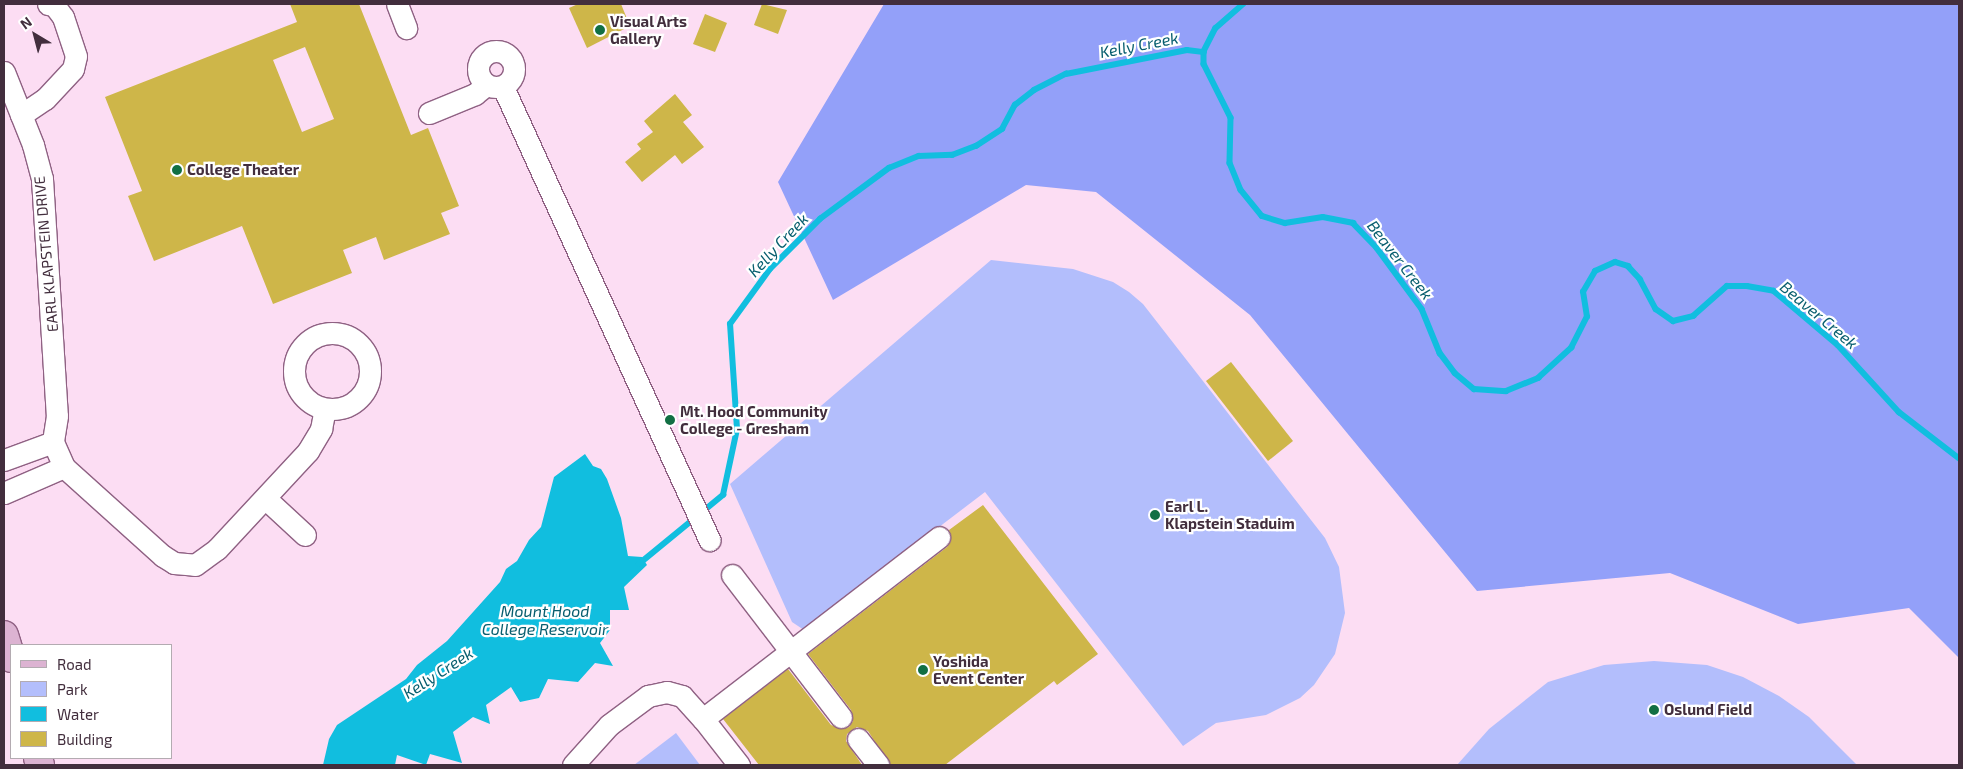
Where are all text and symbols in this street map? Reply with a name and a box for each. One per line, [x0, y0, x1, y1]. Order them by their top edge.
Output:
north arrow [10, 10, 60, 60]
place label: Visual Arts Gallery [610, 12, 688, 47]
text: N [17, 13, 35, 32]
marker: Visual Arts Gallery [594, 24, 606, 36]
water label: Kelly Creek [1098, 28, 1180, 62]
place label: College Theater [187, 161, 299, 179]
marker: College Theater [171, 164, 183, 176]
street label: EARL KLAPSTEIN DRIVE [30, 175, 62, 333]
water label: Kelly Creek [744, 209, 812, 281]
water label: Beaver Creek [1363, 216, 1437, 304]
water label: Beaver Creek [1776, 277, 1862, 353]
place label: Mt. Hood Community College - Gresham [680, 402, 828, 437]
marker: Mt. Hood Community College - Gresham [664, 414, 676, 426]
place label: Earl L. Klapstein Staduim [1165, 497, 1295, 532]
marker: Earl L. Klapstein Staduim [1149, 509, 1161, 521]
water label: Mount Hood College Reservoir [482, 601, 608, 639]
water label: Kelly Creek [399, 643, 477, 703]
legend [10, 644, 172, 759]
place label: Yoshida Event Center [933, 652, 1024, 687]
text: Road [57, 655, 92, 673]
marker: Yoshida Event Center [917, 664, 929, 676]
text: Park [57, 680, 88, 698]
place label: Oslund Field [1664, 701, 1752, 719]
marker: Oslund Field [1648, 704, 1660, 716]
text: Water [57, 705, 99, 723]
text: Building [57, 730, 112, 748]

